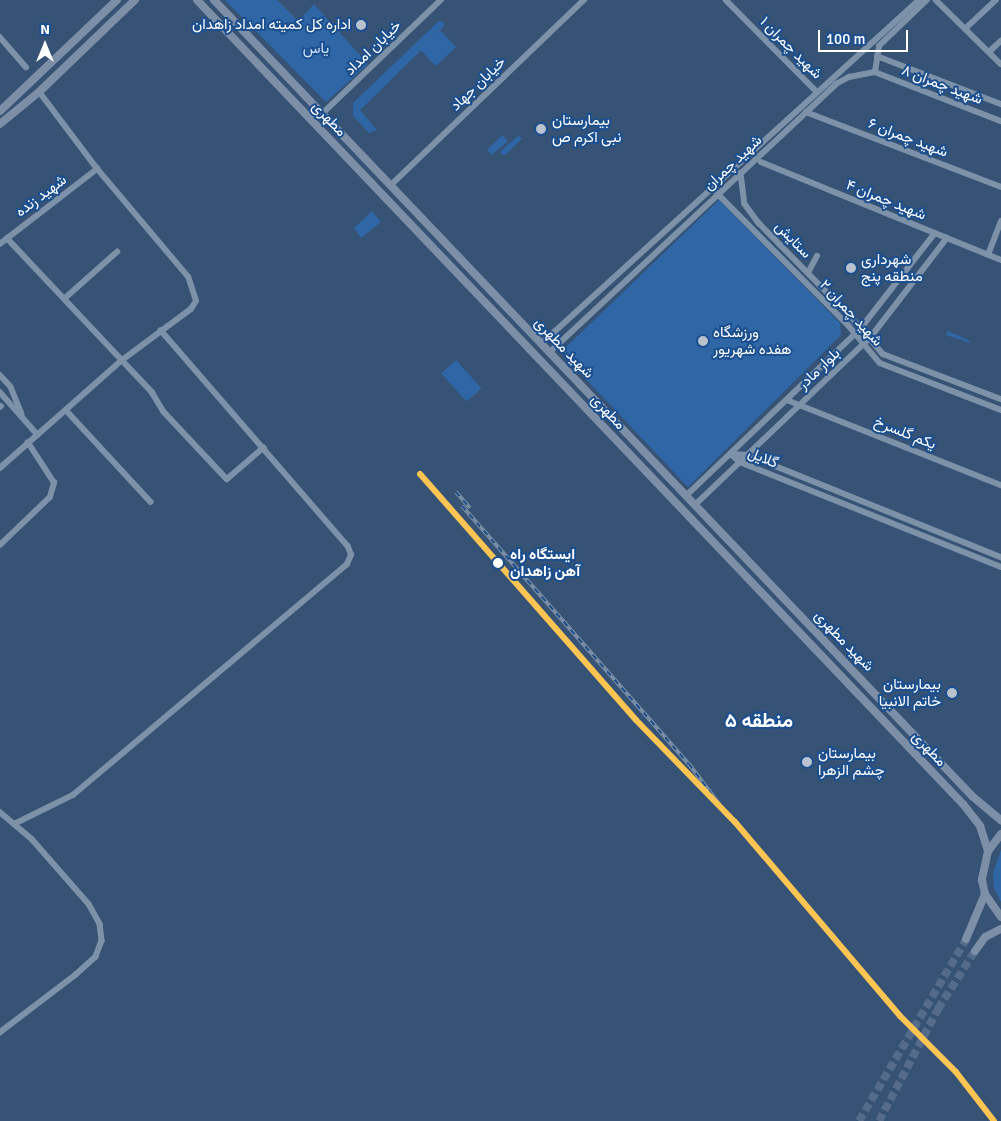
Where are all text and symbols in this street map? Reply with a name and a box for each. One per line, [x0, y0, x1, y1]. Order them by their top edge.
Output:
street label: شهید چمران ۱ [756, 13, 826, 83]
place label: اداره کل کمیته امداد زاهدان [192, 16, 351, 34]
street label: خیابان امداد [341, 17, 405, 79]
marker: اداره کل کمیته امداد زاهدان [355, 19, 367, 31]
north arrow [20, 20, 70, 70]
scale bar [821, 20, 911, 52]
text: N [40, 21, 50, 38]
text: 100 m [826, 30, 866, 48]
park label: یاس [303, 40, 329, 58]
street label: خیابان جهاد [447, 53, 509, 115]
street label: شهید چمران ۸ [899, 61, 985, 109]
street label: مطهری [308, 98, 350, 140]
place label: بیمارستان نبی اکرم ص [552, 111, 622, 146]
street label: شهید چمران ۶ [866, 115, 950, 161]
marker: بیمارستان نبی اکرم ص [534, 122, 548, 136]
street label: شهید چمران [700, 132, 766, 194]
street label: شهید زنده [12, 171, 70, 221]
street label: شهید چمران ۴ [843, 176, 929, 224]
street label: ستایش [771, 218, 815, 262]
place label: شهرداری منطقه پنج [861, 250, 923, 285]
marker: شهرداری منطقه پنج [845, 262, 857, 274]
street label: شهید چمران ۲ [816, 276, 886, 350]
street label: شهید مطهری [530, 314, 598, 382]
place label: ورزشگاه هفده شهریور [713, 323, 792, 358]
marker: ورزشگاه هفده شهریور [697, 335, 709, 347]
street label: بلوار مادر [794, 344, 844, 394]
street label: مطهری [587, 391, 629, 433]
street label: یکم گلسرخ [871, 412, 939, 454]
street label: گلایل [745, 444, 781, 472]
place label: ایستگاه راه آهن زاهدان [510, 545, 580, 580]
marker: ایستگاه راه آهن زاهدان [490, 555, 506, 571]
street label: شهید مطهری [810, 607, 878, 675]
place label: بیمارستان خاتم الانبیا [879, 675, 941, 710]
marker: بیمارستان خاتم الانبیا [945, 686, 959, 700]
district label: منطقه ۵ [725, 708, 793, 732]
street label: مطهری [908, 728, 950, 770]
place label: بیمارستان چشم الزهرا [818, 744, 885, 779]
marker: بیمارستان چشم الزهرا [800, 755, 814, 769]

